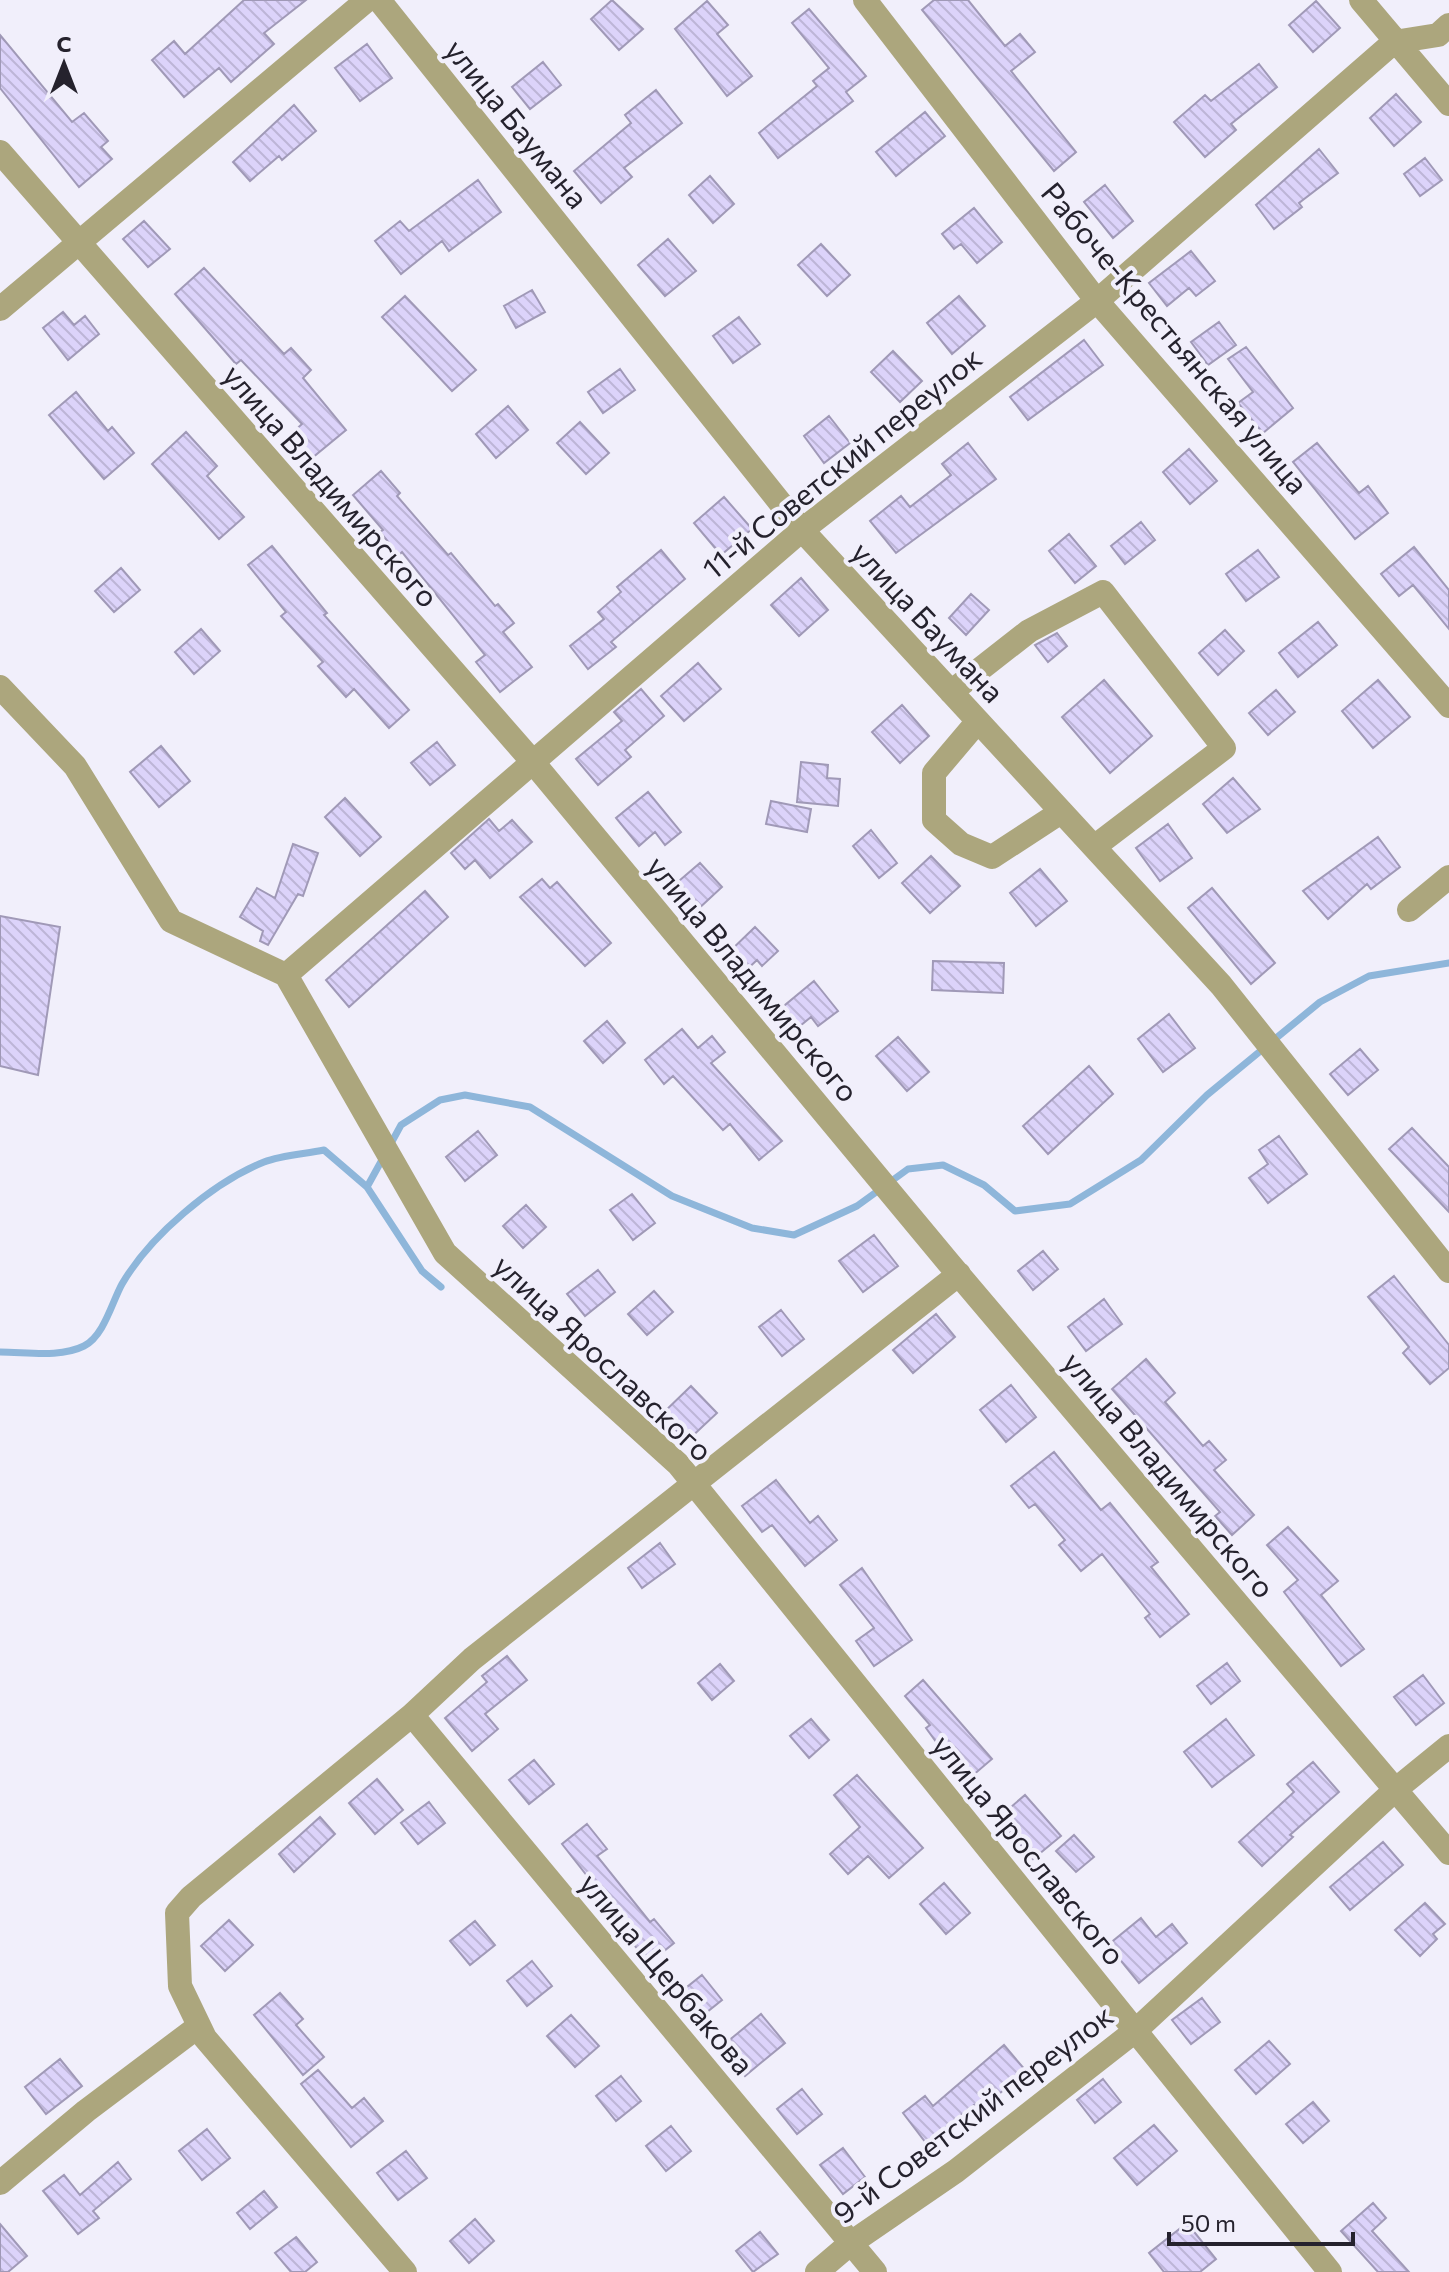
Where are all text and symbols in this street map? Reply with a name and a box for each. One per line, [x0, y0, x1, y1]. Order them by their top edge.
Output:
north arrow [24, 24, 104, 104]
text: С [56, 30, 72, 57]
street label: улица Баумана [439, 31, 597, 215]
street label: Рабоче-Крестьянская улица [1035, 174, 1317, 500]
street label: 11-й Советский переулок [694, 338, 988, 586]
street label: улица Владимирского [216, 356, 448, 614]
street label: улица Баумана [845, 533, 1013, 709]
street label: улица Владимирского [640, 847, 868, 1109]
street label: улица Ярославского [487, 1246, 721, 1468]
street label: улица Владимирского [1056, 1343, 1284, 1605]
street label: улица Ярославского [926, 1726, 1134, 1972]
street label: улица Щербакова [573, 1865, 763, 2081]
street label: 9-й Советский переулок [825, 1996, 1119, 2230]
scale bar [1169, 2196, 1353, 2246]
text: 50 m [1181, 2208, 1236, 2237]

